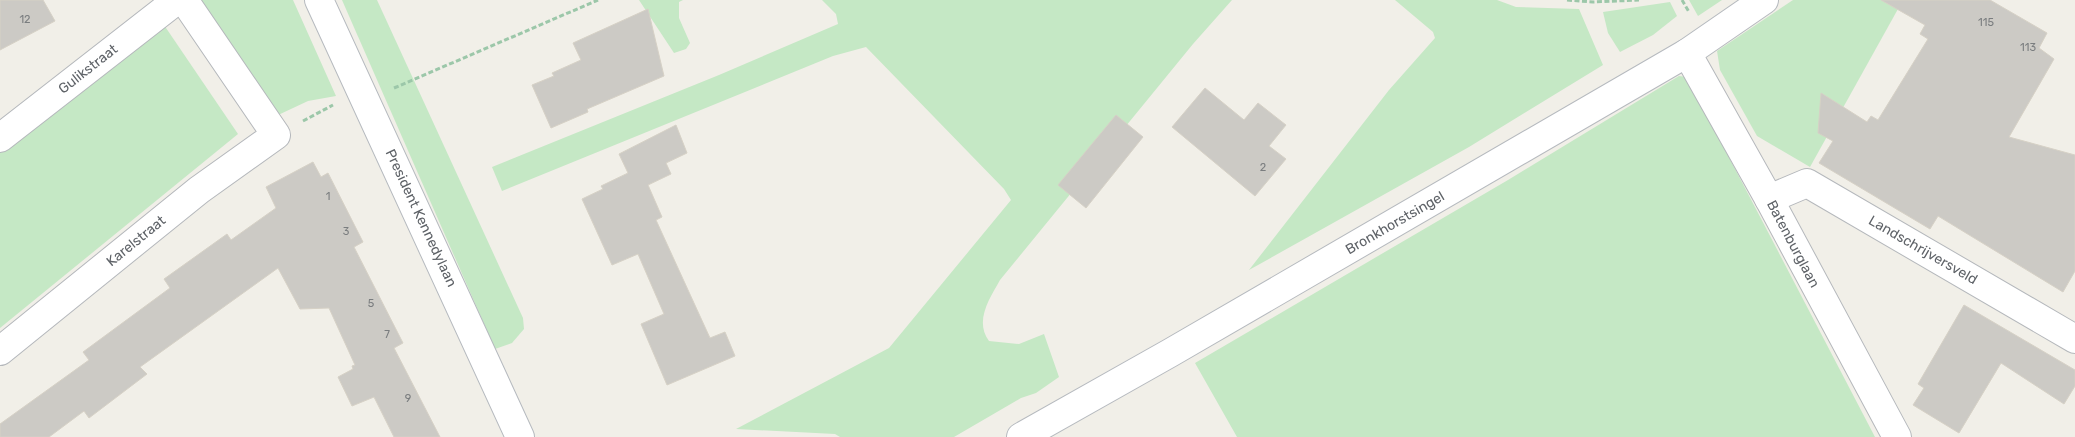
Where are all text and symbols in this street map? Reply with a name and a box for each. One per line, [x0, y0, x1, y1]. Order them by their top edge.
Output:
house number: 12 [19, 13, 31, 26]
house number: 115 [1978, 16, 1994, 29]
street label: Gulikstraat [55, 40, 121, 97]
house number: 113 [2020, 41, 2036, 54]
street label: President Kennedylaan [382, 146, 460, 290]
house number: 2 [1260, 161, 1266, 174]
street label: Bronkhorstsingel [1343, 188, 1447, 258]
house number: 1 [326, 190, 330, 203]
street label: Batenburglaan [1763, 197, 1823, 291]
street label: Karelstraat [103, 212, 169, 270]
street label: Landschrijversveld [1866, 212, 1980, 288]
house number: 3 [343, 225, 350, 238]
house number: 5 [368, 297, 375, 310]
house number: 7 [384, 328, 390, 341]
house number: 9 [405, 392, 411, 405]

